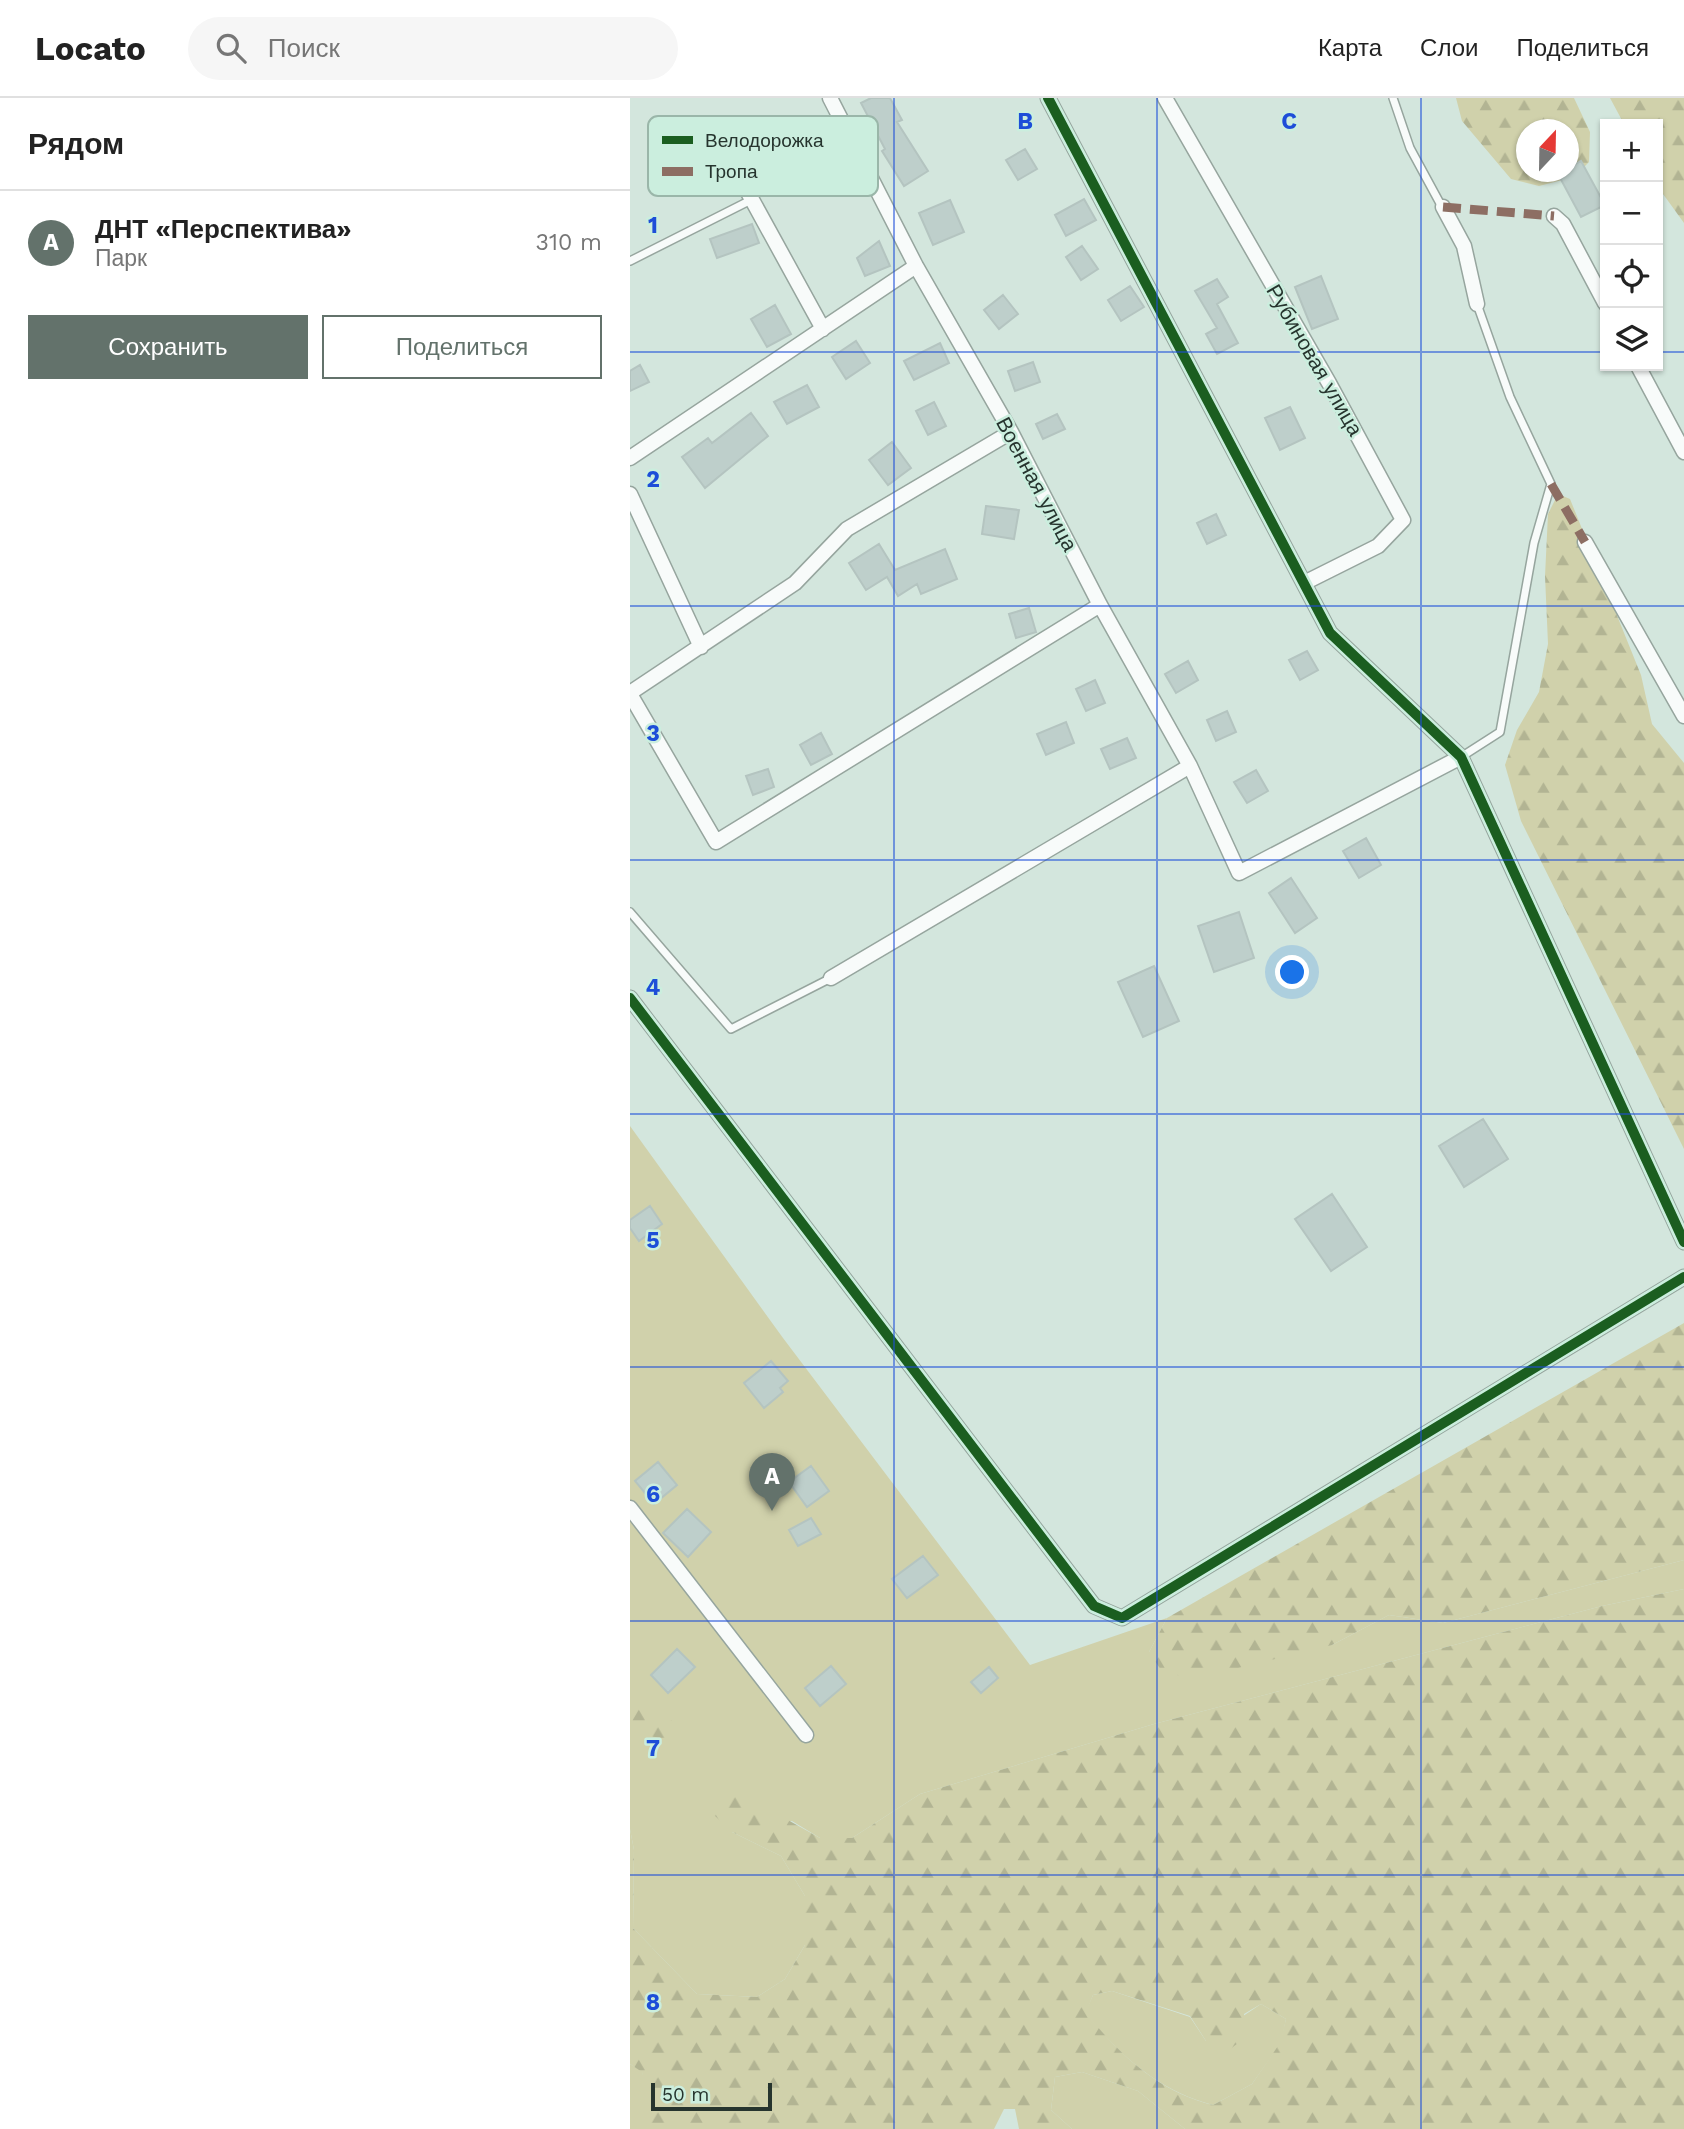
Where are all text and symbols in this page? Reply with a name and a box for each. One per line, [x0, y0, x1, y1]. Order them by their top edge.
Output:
search box [188, 17, 678, 80]
text: Locato [35, 29, 146, 68]
icon: search [212, 29, 250, 67]
text: Поиск [268, 33, 340, 63]
text: Карта [1318, 34, 1382, 62]
text: Слои [1420, 34, 1478, 62]
text: Поделиться [1516, 34, 1649, 62]
text: B [1017, 108, 1033, 135]
text: C [1281, 108, 1297, 135]
legend [648, 116, 878, 196]
north arrow [1516, 119, 1579, 182]
map controls [1600, 119, 1663, 371]
button: + [1600, 119, 1663, 182]
text: Рядом [28, 126, 124, 161]
text: Велодорожка [705, 129, 824, 152]
text: Тропа [705, 160, 758, 183]
button: − [1600, 182, 1663, 245]
text: 1 [648, 212, 658, 239]
text: ДНТ «Перспектива» [95, 214, 352, 244]
text: A [43, 229, 59, 256]
text: 310 m [536, 229, 602, 256]
text: Парк [95, 245, 147, 272]
button: locate [1600, 245, 1663, 308]
street label: Рубиновая улица [1262, 280, 1369, 440]
button: layers [1600, 308, 1663, 371]
button: Сохранить [28, 315, 308, 379]
button: Поделиться [322, 315, 602, 379]
street label: Военная улица [991, 413, 1083, 556]
text: 2 [646, 466, 660, 493]
text: 3 [646, 720, 660, 747]
your location [1275, 955, 1309, 989]
text: 4 [646, 974, 661, 1001]
text: 5 [646, 1227, 660, 1254]
pin: A [749, 1453, 795, 1511]
text: 6 [646, 1481, 660, 1508]
text: 7 [646, 1735, 660, 1762]
text: 8 [646, 1989, 660, 2016]
scale bar [651, 2080, 772, 2112]
text: 50 m [662, 2083, 709, 2106]

